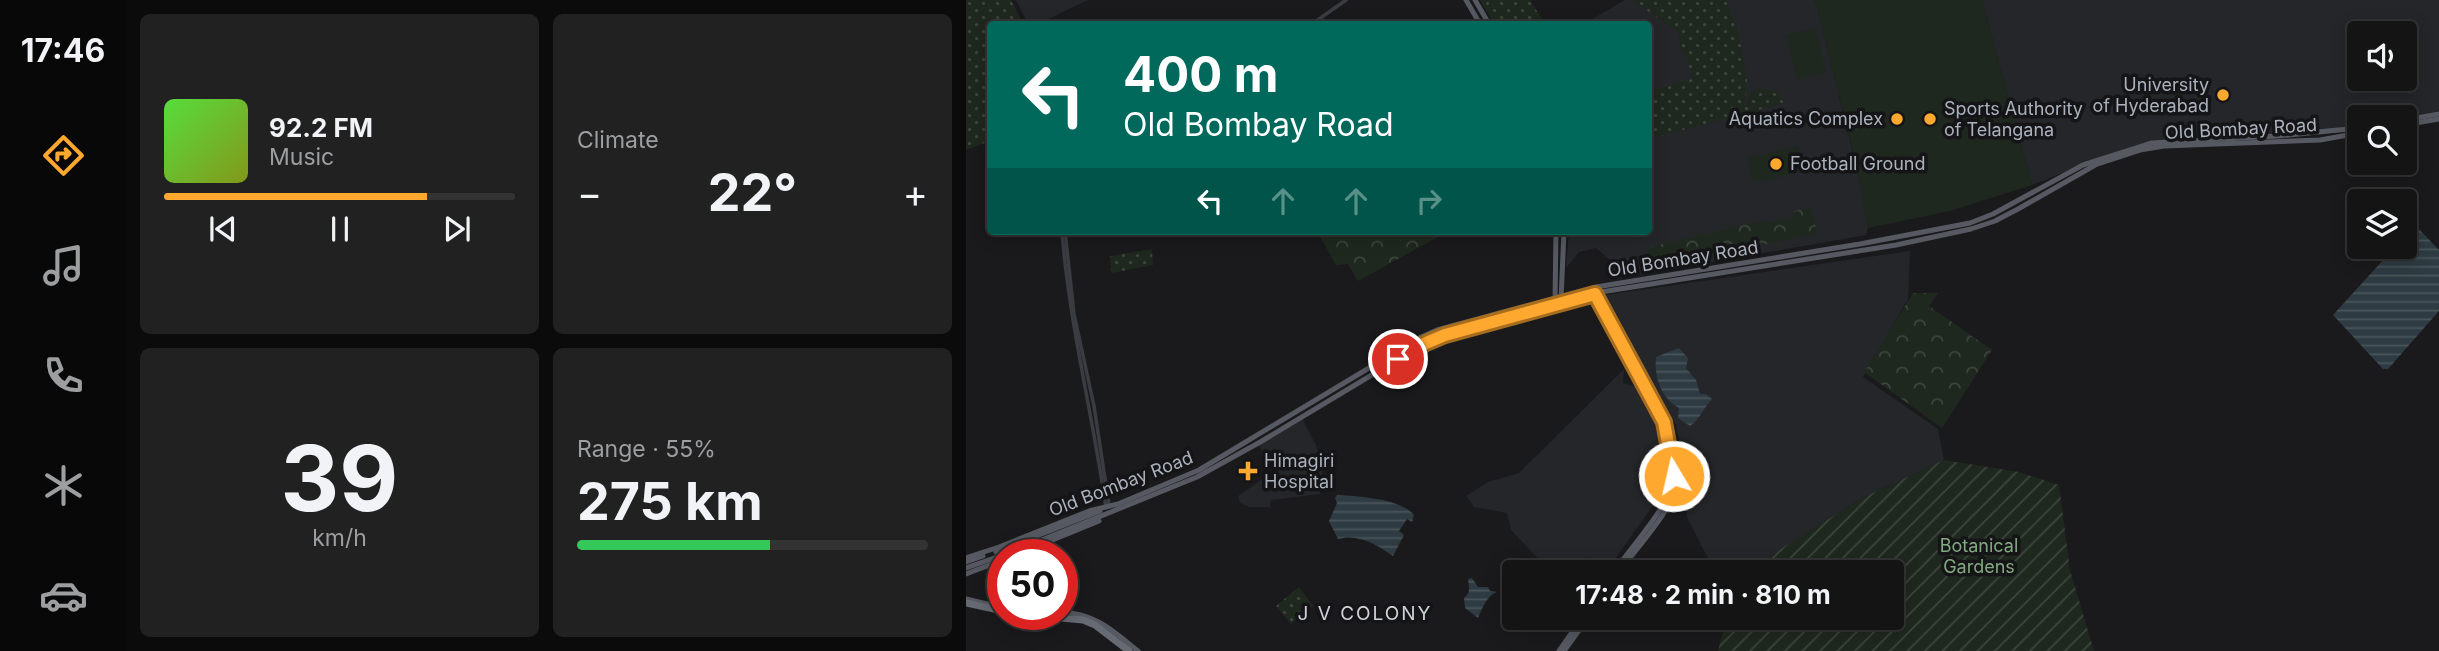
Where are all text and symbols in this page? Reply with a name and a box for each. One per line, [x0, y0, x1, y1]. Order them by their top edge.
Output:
map controls [2347, 21, 2417, 259]
button: sound [2347, 21, 2417, 91]
text: 17:46 [21, 31, 105, 70]
text: 400 m [1123, 45, 1279, 104]
icon: left [1008, 49, 1099, 140]
place label: University of Hyderabad [2093, 74, 2209, 116]
marker: University of Hyderabad [2215, 87, 2231, 103]
place label: Sports Authority of Telangana [1944, 98, 2083, 140]
text: Old Bombay Road [1123, 105, 1394, 144]
button: search [2347, 105, 2417, 175]
place label: Aquatics Complex [1729, 108, 1883, 129]
marker: Aquatics Complex [1889, 111, 1905, 127]
marker: Sports Authority of Telangana [1922, 111, 1938, 127]
text: 92.2 FM [269, 112, 373, 143]
street label: Old Bombay Road [2164, 114, 2318, 143]
text: Climate [577, 126, 659, 154]
icon: directions [39, 131, 88, 180]
text: Music [269, 143, 334, 171]
place label: Football Ground [1790, 153, 1925, 174]
marker: Football Ground [1768, 156, 1784, 172]
text: 22° [708, 161, 797, 224]
text: − [577, 170, 602, 216]
text: + [903, 170, 928, 216]
icon: left [1191, 182, 1229, 220]
icon: ahead [1264, 182, 1302, 220]
icon: ahead [1337, 182, 1375, 220]
icon: right [1410, 182, 1448, 220]
button: layers [2347, 189, 2417, 259]
icon: previous [204, 210, 242, 248]
icon: pause [321, 210, 359, 248]
icon: next [438, 210, 476, 248]
street label: Old Bombay Road [1606, 236, 1760, 281]
icon: music [39, 241, 88, 290]
pin [1368, 329, 1428, 389]
icon: arrive [1379, 340, 1417, 378]
icon: phone [39, 351, 88, 400]
text: 39 [281, 423, 398, 533]
text: Range · 55% [577, 435, 716, 463]
position arrow [1637, 439, 1711, 513]
street label: Old Bombay Road [1046, 446, 1196, 521]
place label: Himagiri Hospital [1264, 450, 1334, 492]
icon: climate [39, 461, 88, 510]
marker: Himagiri Hospital [1238, 461, 1258, 481]
text: 275 km [577, 470, 763, 533]
text: km/h [312, 524, 367, 552]
park label: Botanical Gardens [1940, 535, 2018, 577]
speed limit sign: 50 [987, 539, 1078, 630]
icon: car [39, 571, 88, 620]
text: 17:48 · 2 min · 810 m [1575, 579, 1831, 610]
district label: J V COLONY [1298, 602, 1433, 625]

